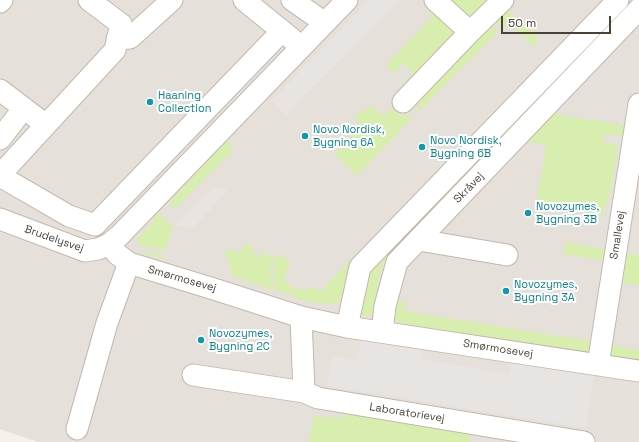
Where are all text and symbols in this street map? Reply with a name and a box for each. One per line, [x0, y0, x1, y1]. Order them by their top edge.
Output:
scale bar [503, 8, 613, 34]
text: 50 m [508, 15, 536, 31]
place label: Haaning Collection [158, 89, 211, 115]
marker: Haaning Collection [145, 97, 155, 107]
place label: Novo Nordisk, Bygning 6A [313, 123, 385, 149]
marker: Novo Nordisk, Bygning 6A [300, 131, 310, 141]
place label: Novo Nordisk, Bygning 6B [430, 134, 502, 160]
marker: Novo Nordisk, Bygning 6B [417, 142, 427, 152]
street label: Skråvej [451, 170, 487, 206]
place label: Novozymes, Bygning 3B [536, 200, 599, 226]
marker: Novozymes, Bygning 3B [523, 208, 533, 218]
street label: Smallevej [608, 210, 628, 260]
street label: Brudelysvej [23, 223, 85, 255]
street label: Smørmosevej [146, 263, 218, 295]
place label: Novozymes, Bygning 3A [514, 278, 577, 304]
marker: Novozymes, Bygning 3A [501, 286, 511, 296]
place label: Novozymes, Bygning 2C [209, 327, 272, 353]
marker: Novozymes, Bygning 2C [196, 335, 206, 345]
street label: Smørmosevej [462, 337, 534, 361]
street label: Laboratorievej [368, 401, 446, 425]

